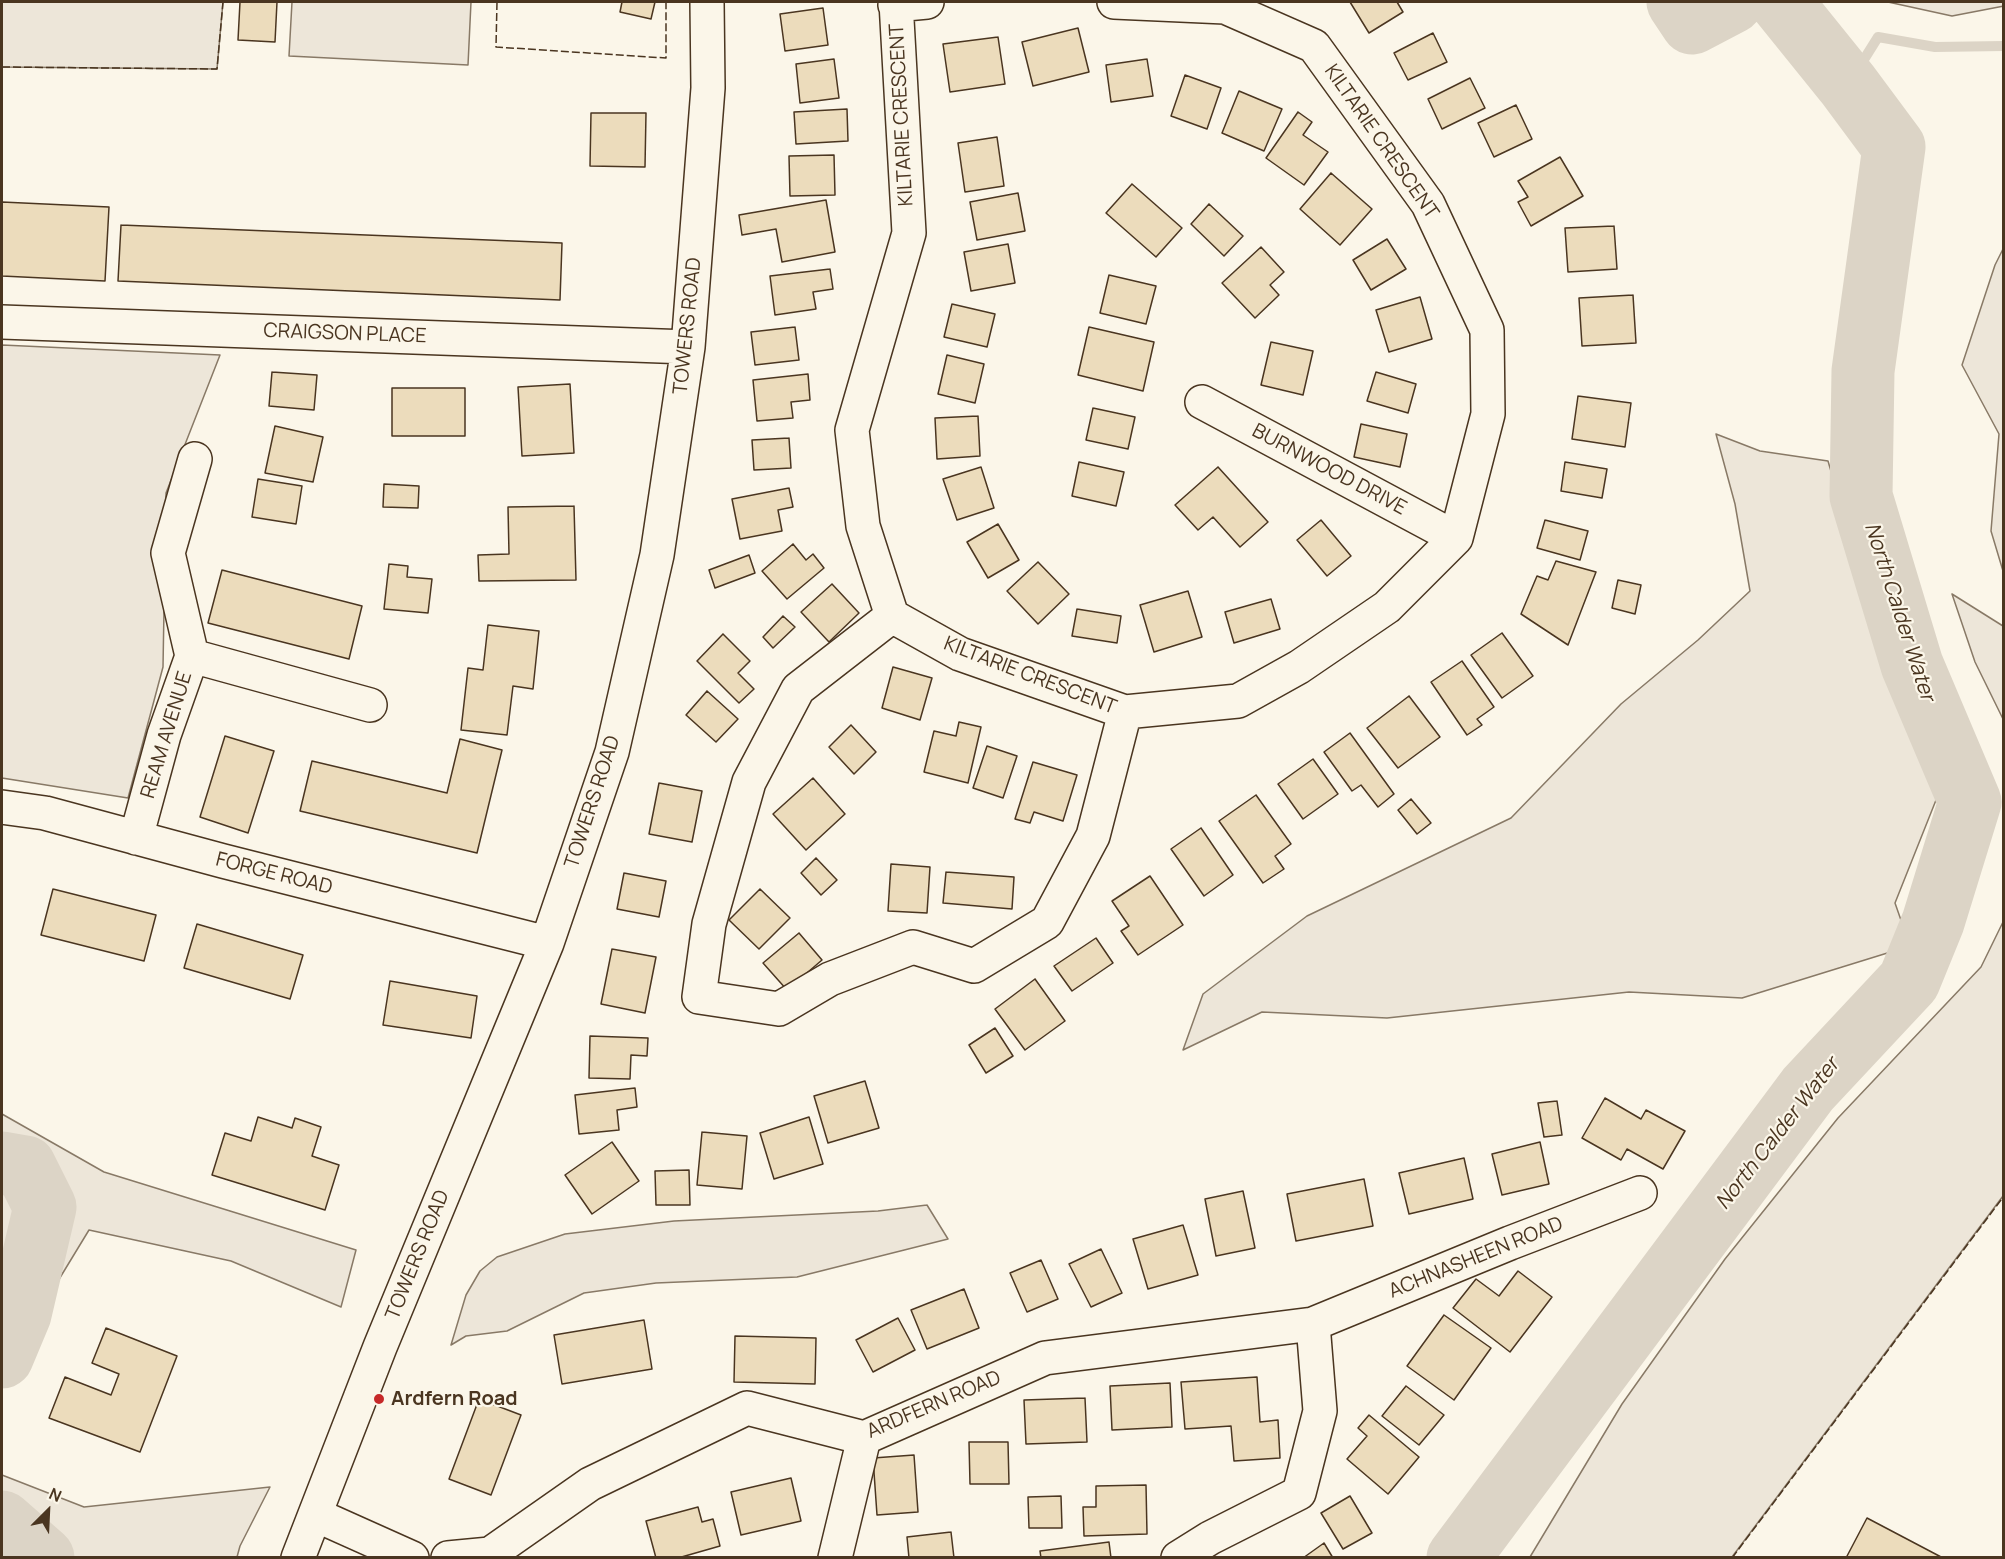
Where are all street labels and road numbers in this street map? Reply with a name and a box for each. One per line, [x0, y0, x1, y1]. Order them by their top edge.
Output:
street label: KILTARIE CRESCENT [885, 23, 919, 207]
street label: KILTARIE CRESCENT [1319, 60, 1443, 224]
street label: TOWERS ROAD [669, 256, 707, 396]
street label: CRAIGSON PLACE [263, 319, 427, 349]
street label: BURNWOOD DRIVE [1248, 419, 1410, 521]
street label: KILTARIE CRESCENT [940, 632, 1120, 720]
street label: REAM AVENUE [136, 669, 198, 801]
street label: TOWERS ROAD [560, 733, 626, 871]
street label: FORGE ROAD [213, 848, 335, 900]
street label: TOWERS ROAD [381, 1187, 455, 1323]
street label: ACHNASHEEN ROAD [1385, 1212, 1567, 1304]
street label: ARDFERN ROAD [863, 1366, 1005, 1444]

